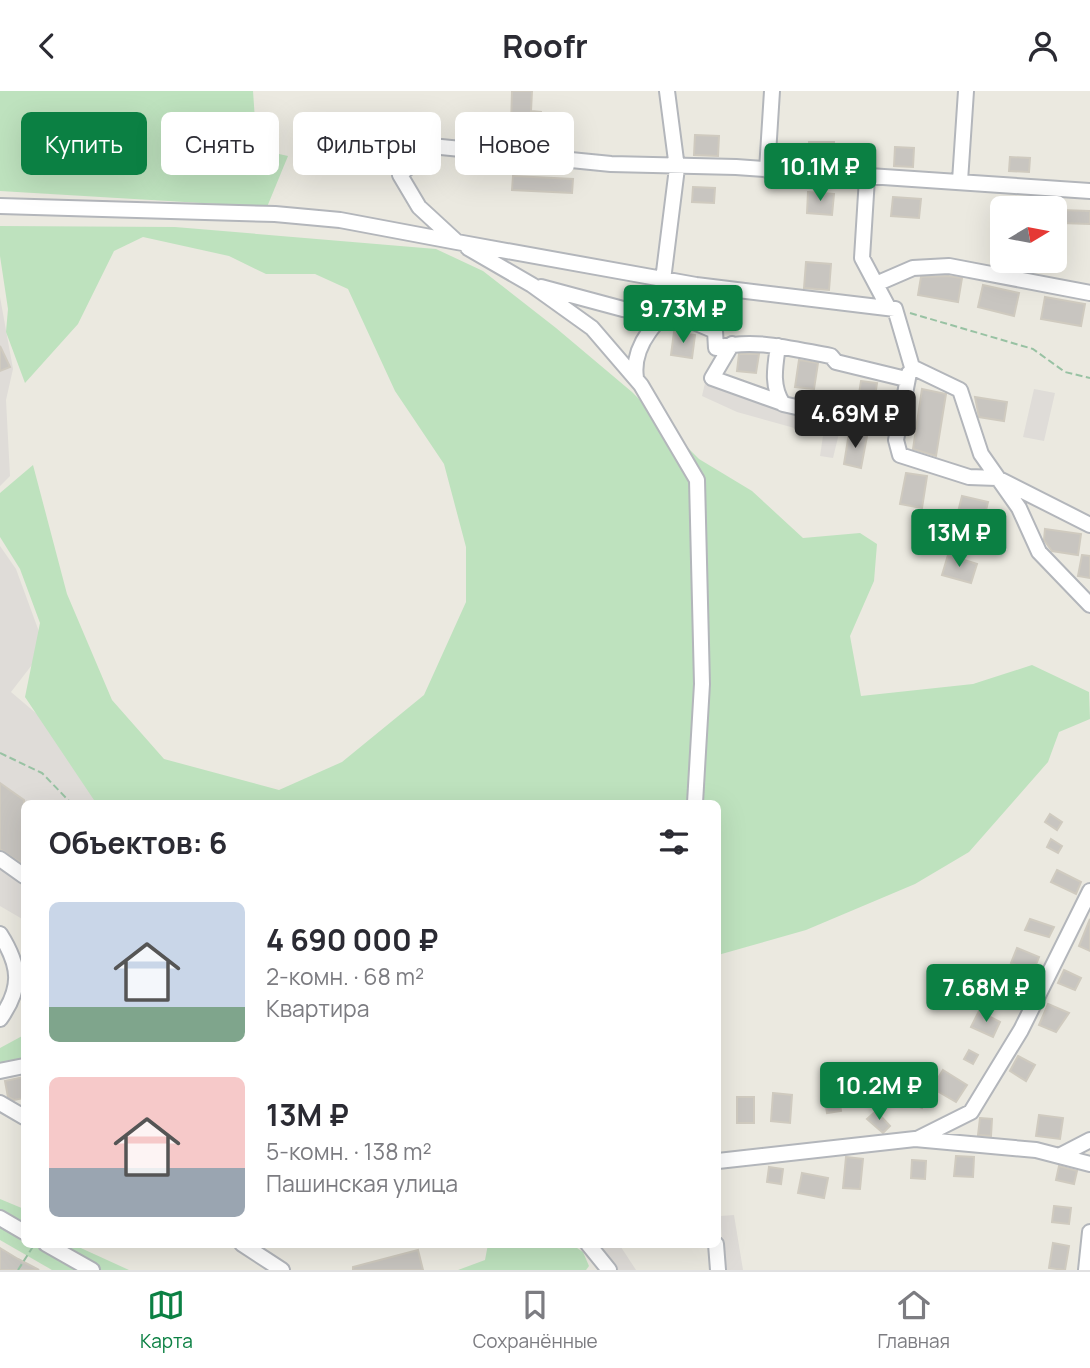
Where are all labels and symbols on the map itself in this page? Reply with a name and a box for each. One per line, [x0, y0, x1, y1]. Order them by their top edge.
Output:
pin: 10.1M ₽ [755, 143, 885, 203]
north arrow [990, 196, 1068, 273]
pin: 9.73M ₽ [618, 285, 748, 345]
pin: 4.69M ₽ [790, 391, 920, 450]
pin: 13M ₽ [910, 510, 1008, 569]
pin: 7.68M ₽ [921, 965, 1051, 1024]
pin: 10.2M ₽ [814, 1063, 944, 1122]

